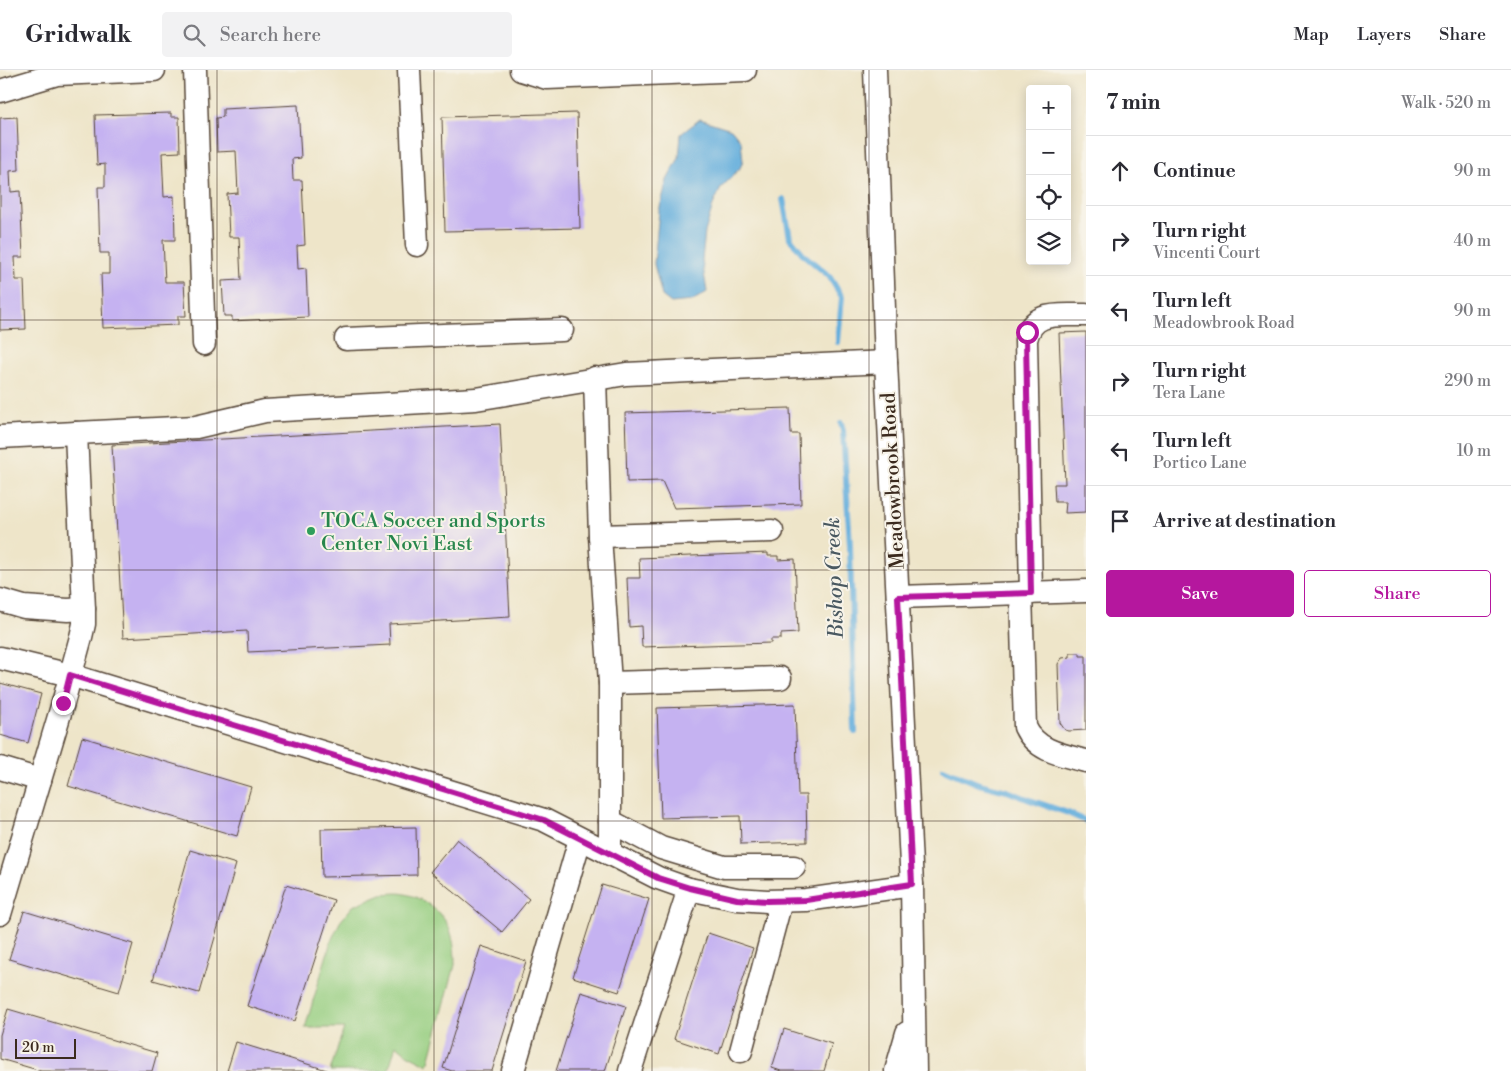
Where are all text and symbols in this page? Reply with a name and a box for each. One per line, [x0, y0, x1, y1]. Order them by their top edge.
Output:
search box [162, 12, 512, 57]
text: Gridwalk [25, 20, 132, 50]
icon: search [180, 21, 208, 49]
text: Search here [220, 23, 321, 47]
text: Map [1294, 23, 1329, 46]
text: Layers [1357, 23, 1411, 46]
text: Share [1439, 23, 1486, 46]
map controls [1026, 85, 1071, 265]
button: + [1026, 85, 1071, 130]
text: 7 min [1106, 90, 1160, 116]
text: Walk · 520 m [1401, 93, 1491, 113]
button: − [1026, 130, 1071, 175]
icon: ahead [1106, 157, 1134, 185]
text: Continue [1153, 159, 1236, 183]
text: 90 m [1453, 161, 1491, 181]
button: locate [1026, 175, 1071, 220]
text: Turn right [1153, 219, 1246, 243]
button: layers [1026, 220, 1071, 265]
icon: right [1106, 227, 1134, 255]
text: 40 m [1454, 231, 1491, 251]
text: Vincenti Court [1153, 243, 1260, 263]
text: Turn left [1153, 289, 1232, 313]
icon: left [1106, 297, 1134, 325]
text: 90 m [1453, 301, 1491, 321]
text: Meadowbrook Road [1153, 313, 1295, 333]
route start [1016, 321, 1039, 344]
text: Turn right [1153, 359, 1246, 383]
icon: right [1106, 367, 1134, 395]
text: 290 m [1444, 371, 1491, 391]
text: Tera Lane [1153, 383, 1225, 403]
street label: Meadowbrook Road [876, 391, 911, 570]
text: Turn left [1153, 429, 1232, 453]
icon: left [1106, 437, 1134, 465]
text: 10 m [1457, 441, 1491, 461]
text: Portico Lane [1153, 453, 1247, 473]
icon: arrive [1106, 507, 1134, 535]
place label: TOCA Soccer and Sports Center Novi East [321, 509, 546, 557]
text: Arrive at destination [1153, 509, 1336, 533]
water label: Bishop Creek [820, 517, 850, 640]
marker: TOCA Soccer and Sports Center Novi East [305, 525, 317, 537]
button: Save [1106, 570, 1294, 617]
button: Share [1304, 570, 1491, 617]
route end [52, 692, 75, 715]
scale bar [15, 1036, 76, 1059]
text: 20 m [22, 1039, 54, 1057]

